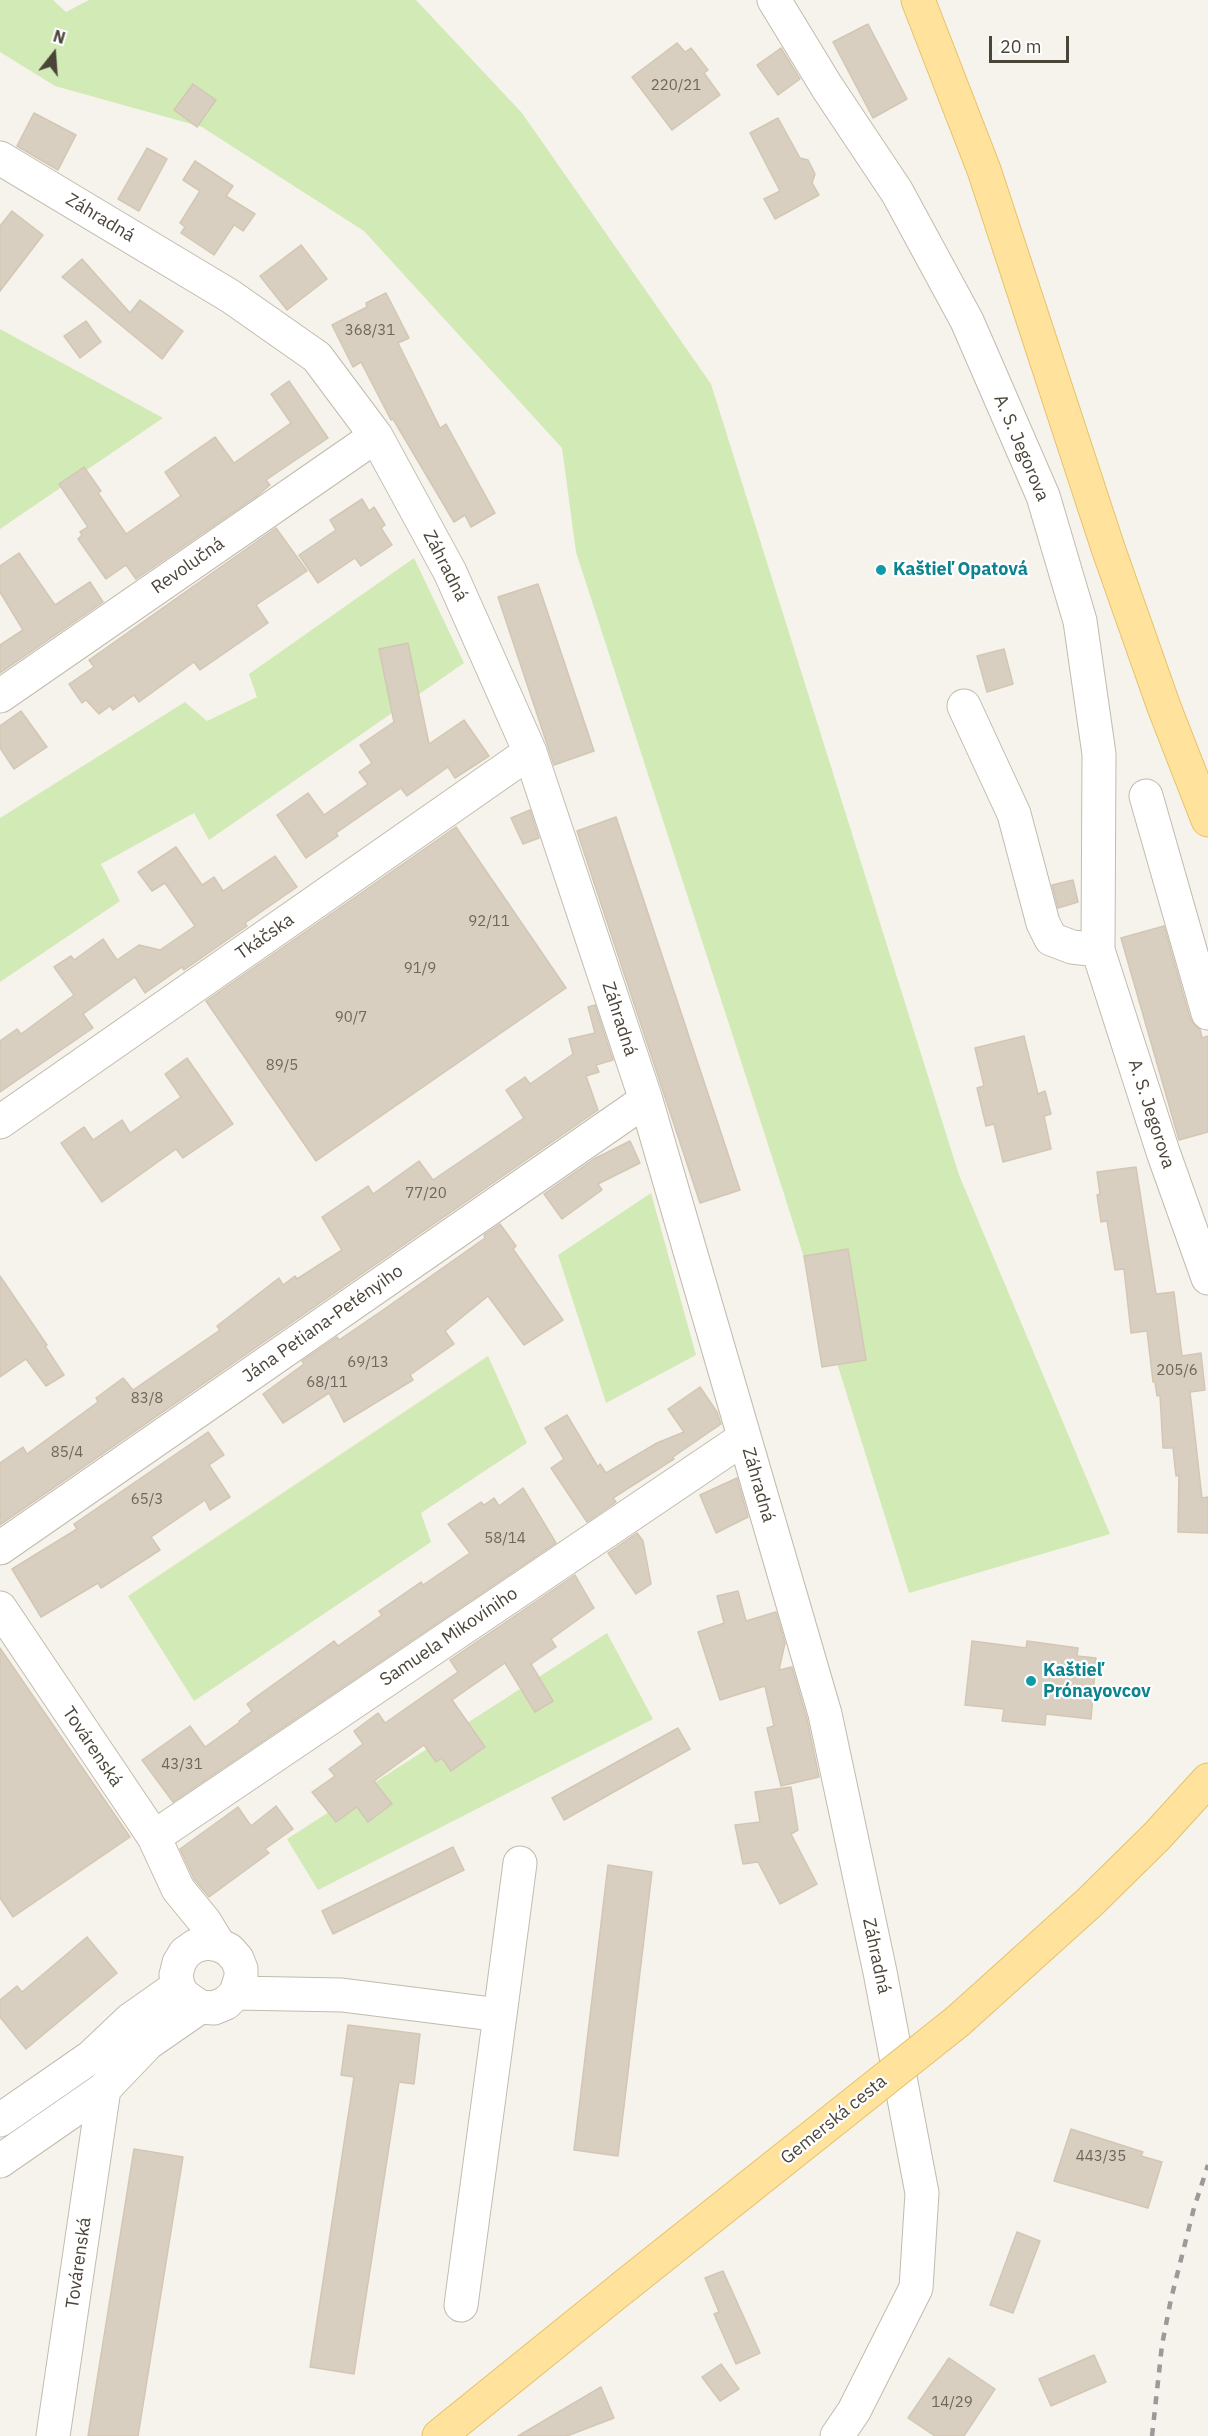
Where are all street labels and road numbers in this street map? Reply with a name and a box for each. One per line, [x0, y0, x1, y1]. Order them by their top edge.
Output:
street label: Záhradná [62, 189, 138, 247]
street label: A. S. Jegorova [989, 391, 1053, 505]
street label: Záhradná [418, 527, 472, 605]
street label: Revolučná [147, 533, 229, 599]
street label: Tkáčska [232, 909, 298, 965]
street label: Záhradná [597, 979, 641, 1059]
street label: A. S. Jegorova [1123, 1057, 1179, 1171]
street label: Jána Petiana-Petényiho [239, 1260, 407, 1388]
street label: Záhradná [737, 1445, 779, 1525]
street label: Samuela Mikovíniho [376, 1583, 522, 1691]
street label: Továrenská [57, 1703, 127, 1791]
street label: Záhradná [857, 1916, 895, 1996]
street label: Gemerská cesta [777, 2071, 891, 2169]
street label: Továrenská [62, 2216, 96, 2310]

